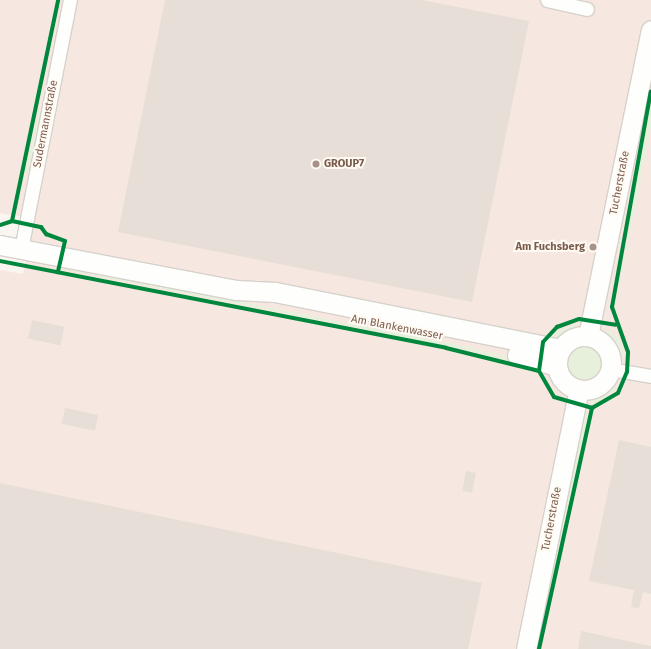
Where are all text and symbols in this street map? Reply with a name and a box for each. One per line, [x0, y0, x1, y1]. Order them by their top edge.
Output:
street label: Sudermannstraße [31, 79, 61, 169]
street label: Tucherstraße [607, 150, 633, 216]
place label: GROUP7 [324, 157, 364, 171]
marker: GROUP7 [311, 159, 321, 169]
place label: Am Fuchsberg [515, 240, 585, 254]
marker: Am Fuchsberg [588, 242, 598, 252]
street label: Am Blankenwasser [350, 313, 444, 343]
street label: Tucherstraße [539, 486, 565, 552]

